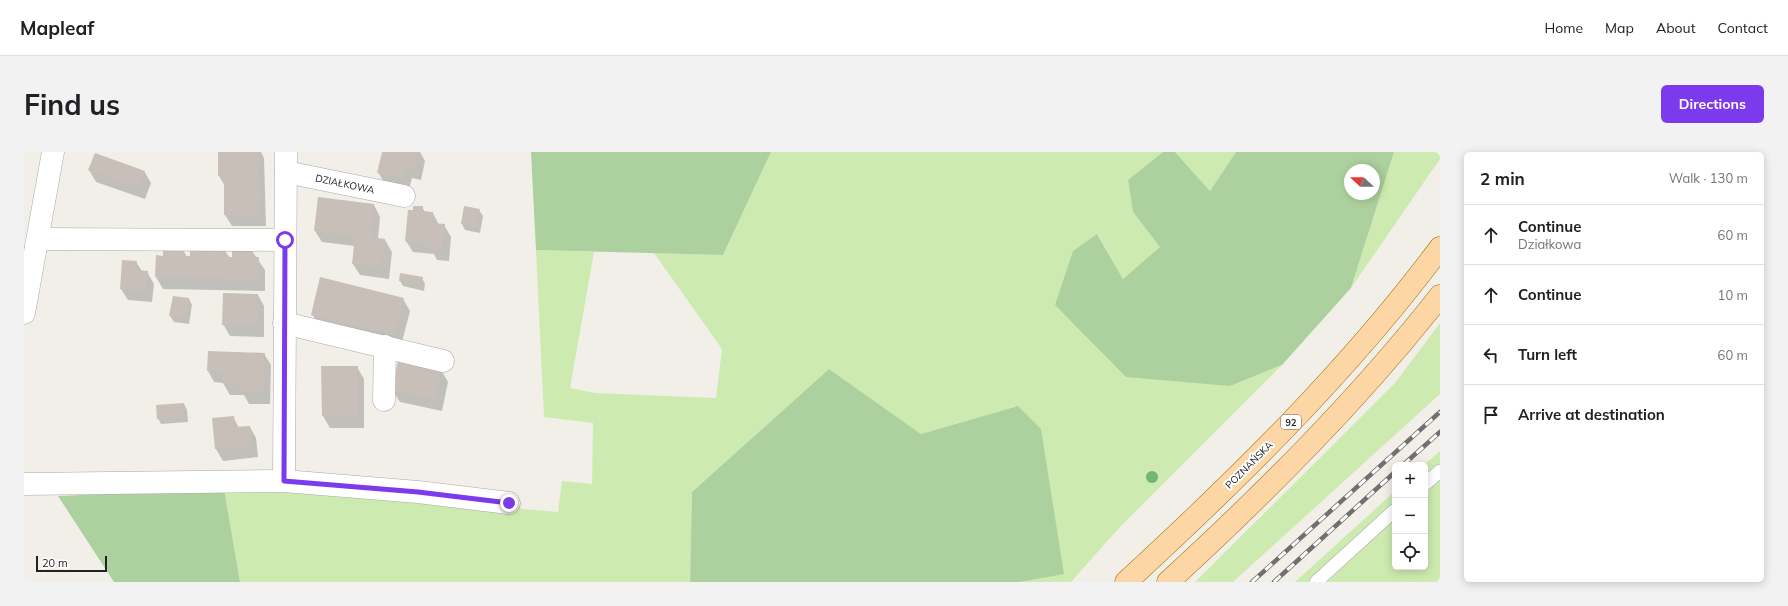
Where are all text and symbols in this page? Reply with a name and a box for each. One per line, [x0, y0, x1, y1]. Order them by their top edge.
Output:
text: Mapleaf [20, 16, 94, 40]
text: Home [1544, 19, 1583, 37]
text: Map [1605, 19, 1634, 37]
text: About [1656, 19, 1696, 37]
text: Contact [1718, 19, 1768, 37]
button: Directions [1661, 85, 1764, 123]
text: Find us [24, 87, 120, 122]
north arrow [1344, 164, 1380, 200]
text: 2 min [1480, 168, 1525, 189]
text: Walk · 130 m [1669, 170, 1748, 186]
street label: DZIAŁKOWA [314, 171, 376, 197]
text: Continue [1518, 217, 1581, 236]
icon: ahead [1480, 224, 1502, 246]
text: 60 m [1718, 227, 1748, 243]
route start [276, 231, 294, 249]
text: Działkowa [1518, 236, 1581, 252]
icon: ahead [1480, 284, 1502, 306]
text: Continue [1518, 285, 1581, 304]
text: 10 m [1718, 287, 1748, 303]
icon: left [1480, 344, 1502, 366]
text: Turn left [1518, 345, 1577, 364]
text: 60 m [1718, 347, 1748, 363]
icon: arrive [1480, 404, 1502, 426]
text: Arrive at destination [1518, 405, 1665, 424]
road number: 92 [1281, 415, 1301, 429]
street label: POZNAŃSKA [1223, 438, 1276, 491]
map controls [1392, 462, 1428, 570]
button: + [1392, 462, 1428, 498]
route end [500, 494, 518, 512]
button: − [1392, 498, 1428, 534]
button: locate [1392, 534, 1428, 570]
scale bar [36, 554, 107, 573]
text: 20 m [42, 556, 68, 570]

